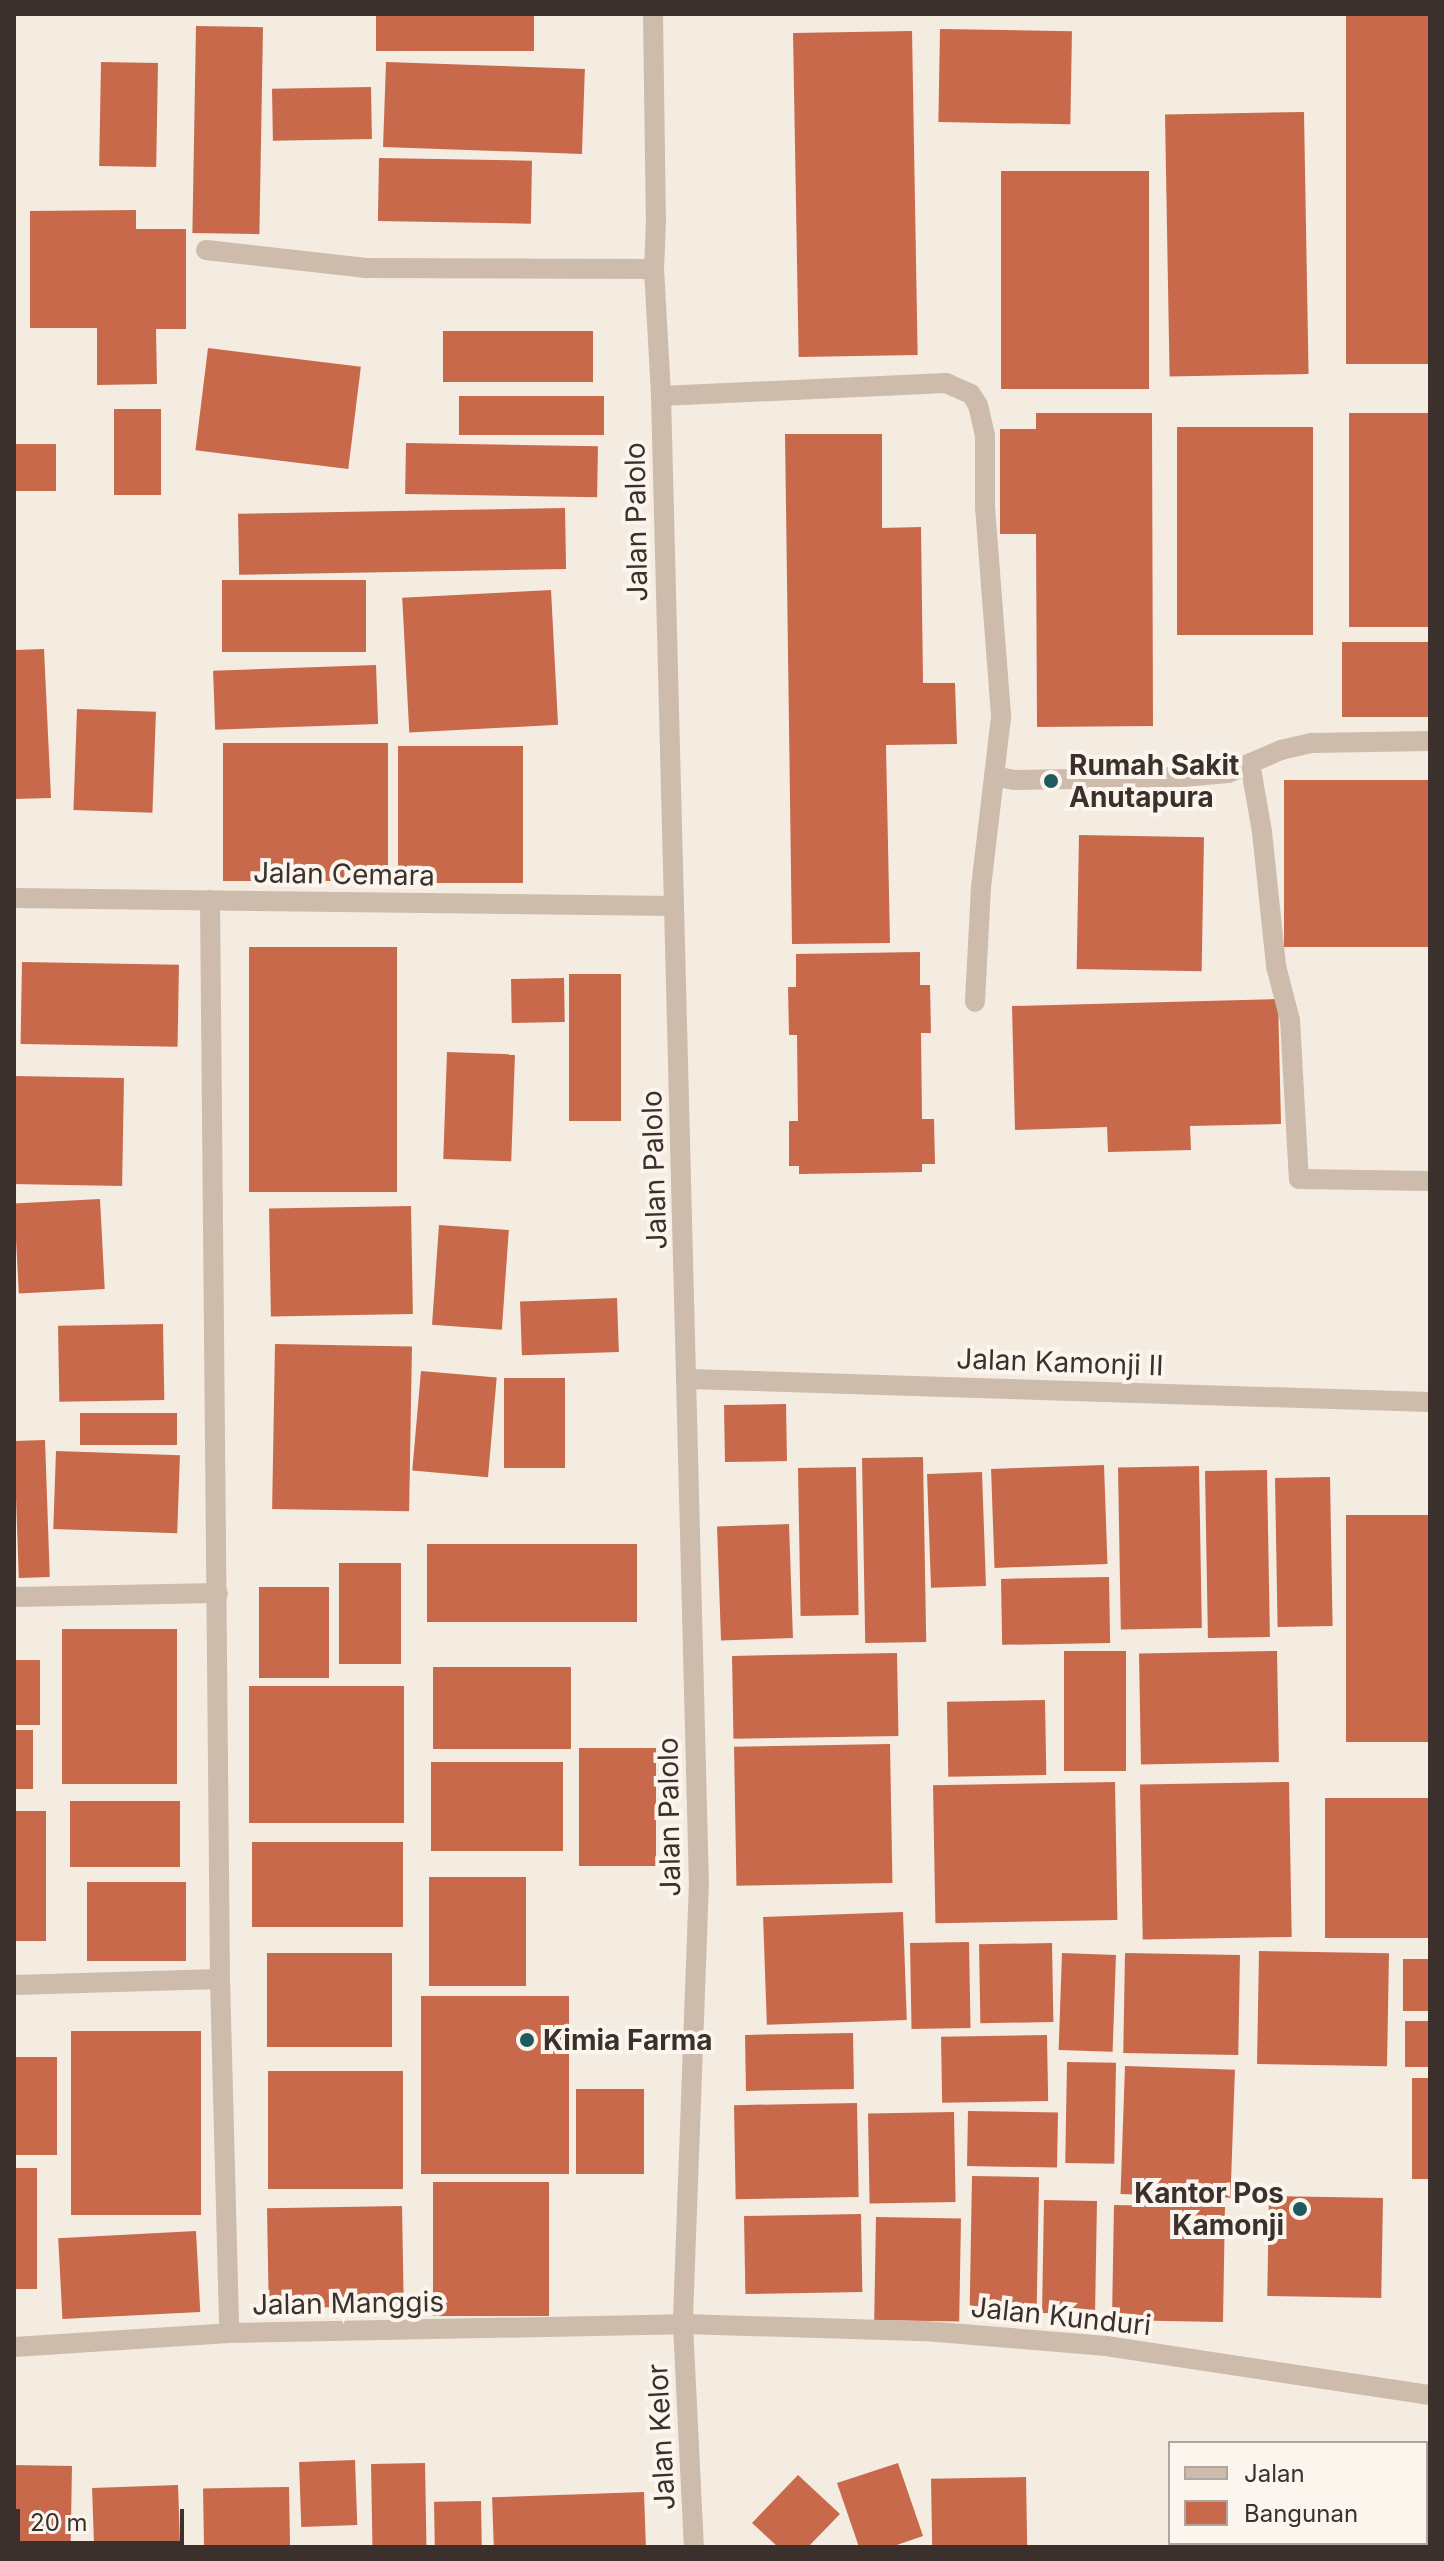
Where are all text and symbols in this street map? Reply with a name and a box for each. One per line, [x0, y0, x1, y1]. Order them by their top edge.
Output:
street label: Jalan Palolo [618, 442, 654, 602]
place label: Rumah Sakit Anutapura [1069, 748, 1239, 814]
marker: Rumah Sakit Anutapura [1040, 770, 1062, 792]
street label: Jalan Cemara [253, 856, 435, 892]
street label: Jalan Palolo [634, 1090, 674, 1250]
street label: Jalan Kamonji II [956, 1342, 1164, 1382]
street label: Jalan Palolo [651, 1737, 687, 1897]
place label: Kimia Farma [543, 2023, 713, 2057]
marker: Kimia Farma [518, 2031, 536, 2049]
place label: Kantor Pos Kamonji [1134, 2176, 1284, 2242]
marker: Kantor Pos Kamonji [1291, 2200, 1309, 2218]
street label: Jalan Manggis [252, 2285, 444, 2321]
street label: Jalan Kunduri [969, 2290, 1153, 2342]
street label: Jalan Kelor [640, 2363, 682, 2511]
legend [1168, 2441, 1428, 2545]
text: Jalan [1244, 2459, 1305, 2488]
scale bar [20, 2493, 188, 2543]
text: Bangunan [1244, 2499, 1358, 2528]
text: 20 m [30, 2508, 88, 2537]

